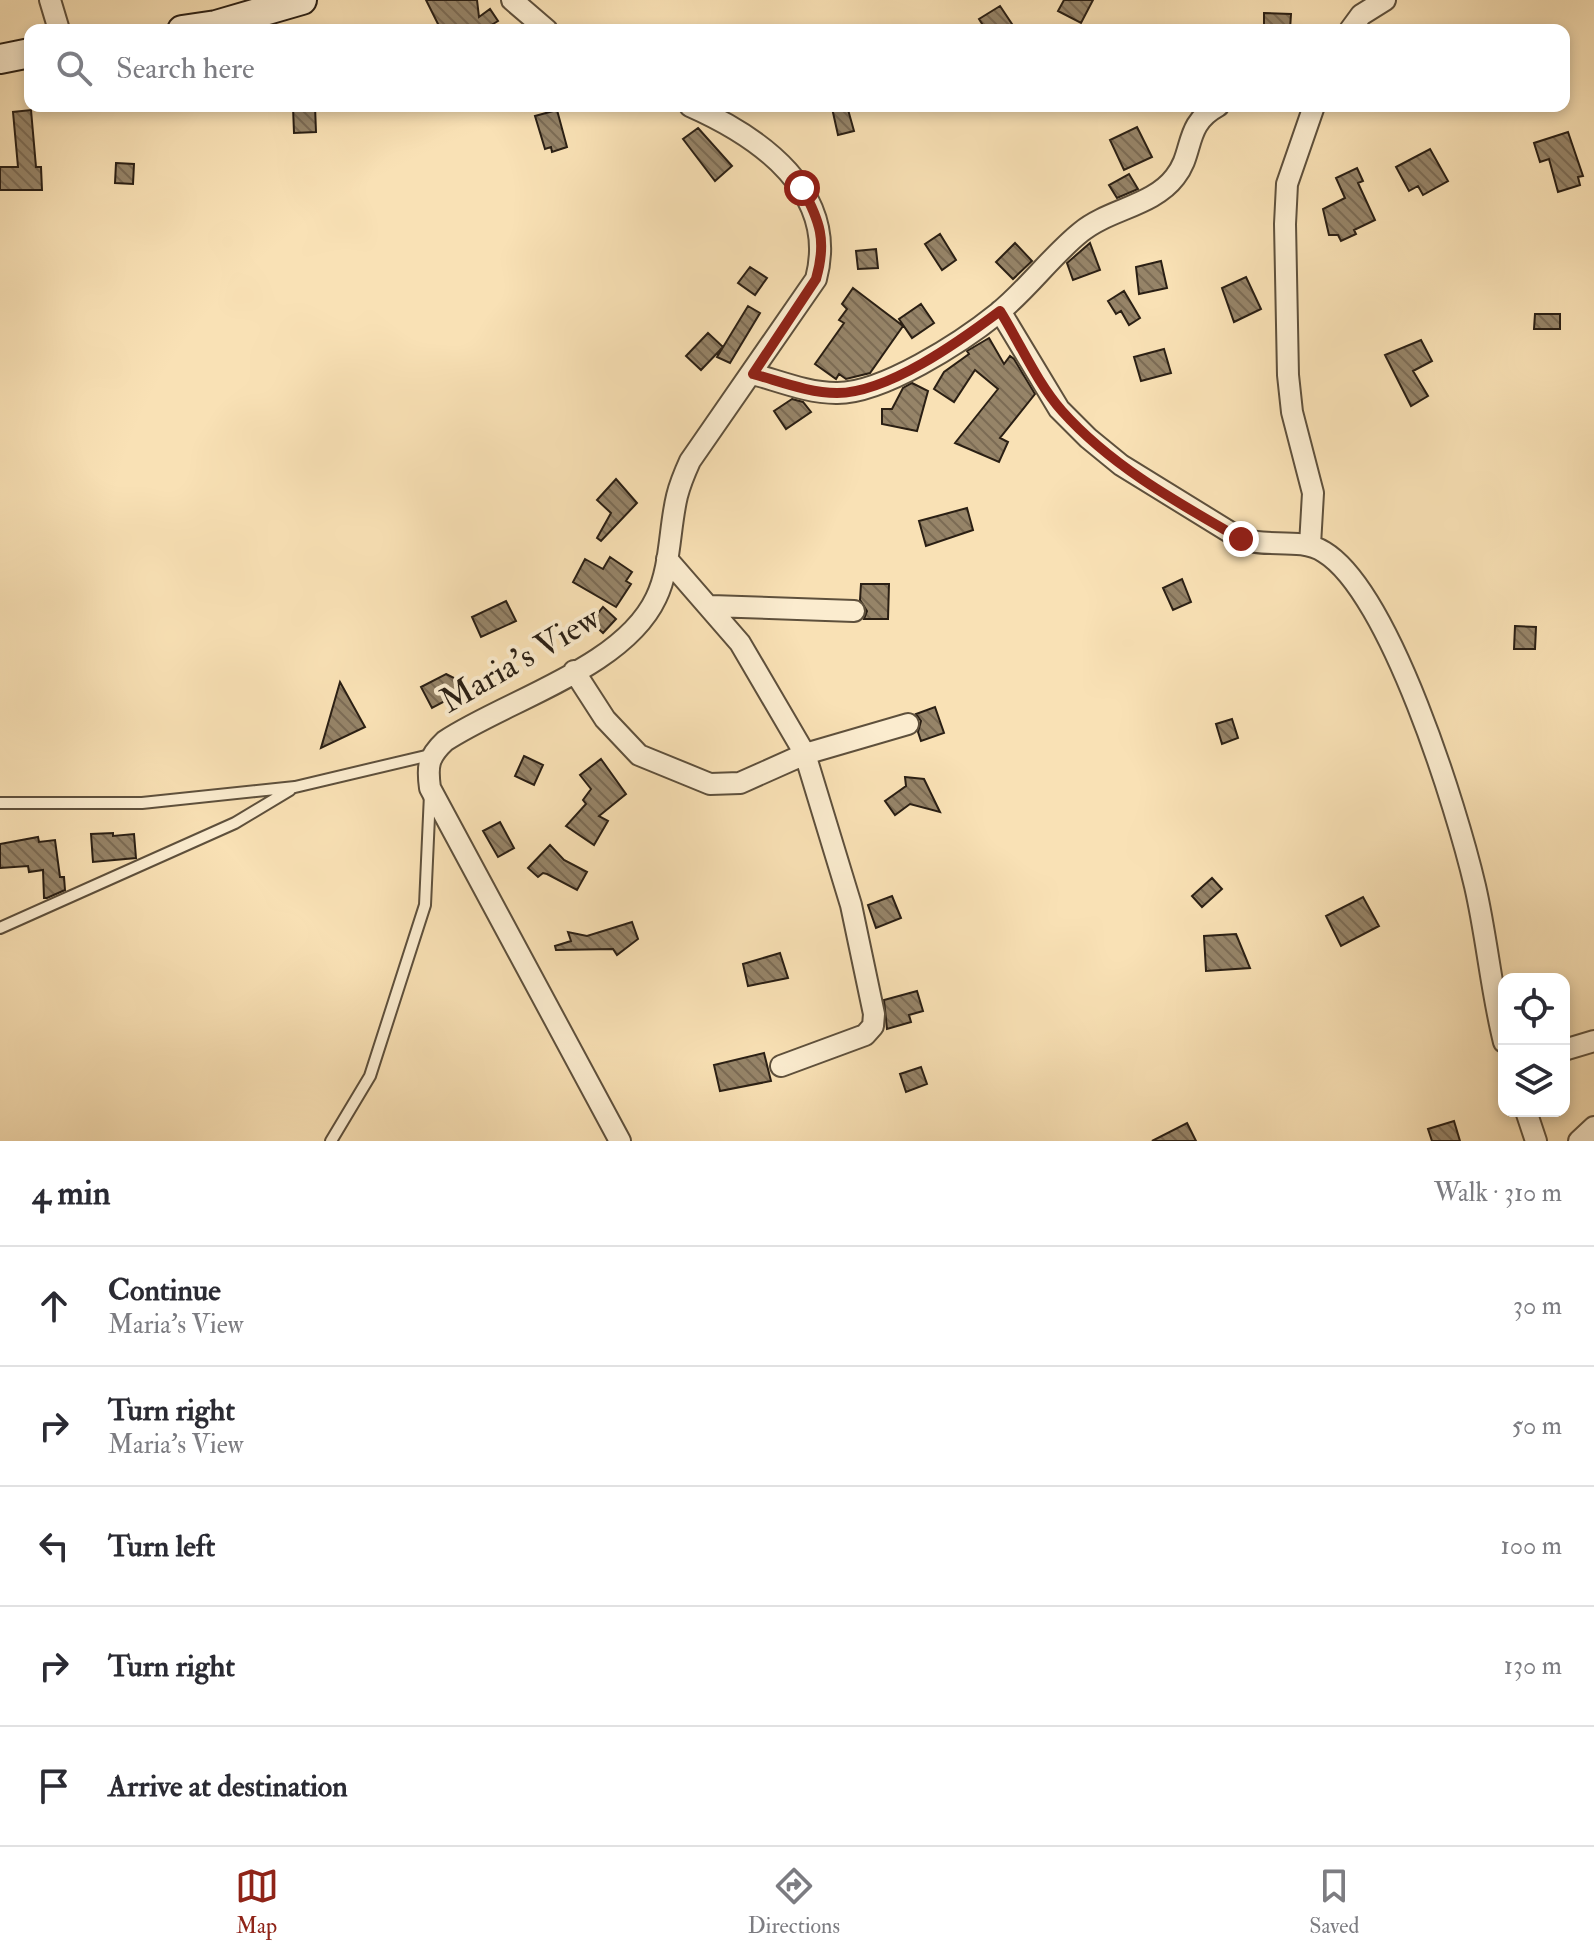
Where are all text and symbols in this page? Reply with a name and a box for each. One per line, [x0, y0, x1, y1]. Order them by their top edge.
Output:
search box [24, 24, 1570, 112]
icon: search [52, 46, 96, 90]
text: Search here [116, 50, 255, 87]
route start [784, 170, 820, 206]
route end [1223, 521, 1259, 557]
street label: Maria's View [432, 597, 608, 723]
map controls [1498, 973, 1570, 1117]
button: locate [1498, 973, 1570, 1045]
button: layers [1498, 1045, 1570, 1117]
text: 4 min [32, 1172, 110, 1215]
text: Walk · 310 m [1434, 1177, 1562, 1209]
text: Continue [108, 1272, 221, 1309]
icon: ahead [32, 1284, 76, 1328]
text: 30 m [1513, 1290, 1562, 1322]
text: Maria's View [108, 1309, 244, 1341]
text: Turn right [108, 1392, 235, 1429]
icon: right [32, 1404, 76, 1448]
text: 50 m [1512, 1410, 1562, 1442]
text: Maria's View [108, 1429, 244, 1461]
icon: left [32, 1524, 76, 1568]
text: Turn left [108, 1528, 215, 1565]
text: 100 m [1501, 1530, 1562, 1562]
icon: right [32, 1644, 76, 1688]
text: Turn right [108, 1648, 235, 1685]
text: 130 m [1504, 1650, 1562, 1682]
icon: arrive [32, 1764, 76, 1808]
text: Arrive at destination [108, 1768, 348, 1805]
tab: Map [235, 1864, 279, 1940]
tab: Directions [748, 1864, 840, 1940]
tab: Saved [1309, 1864, 1359, 1940]

